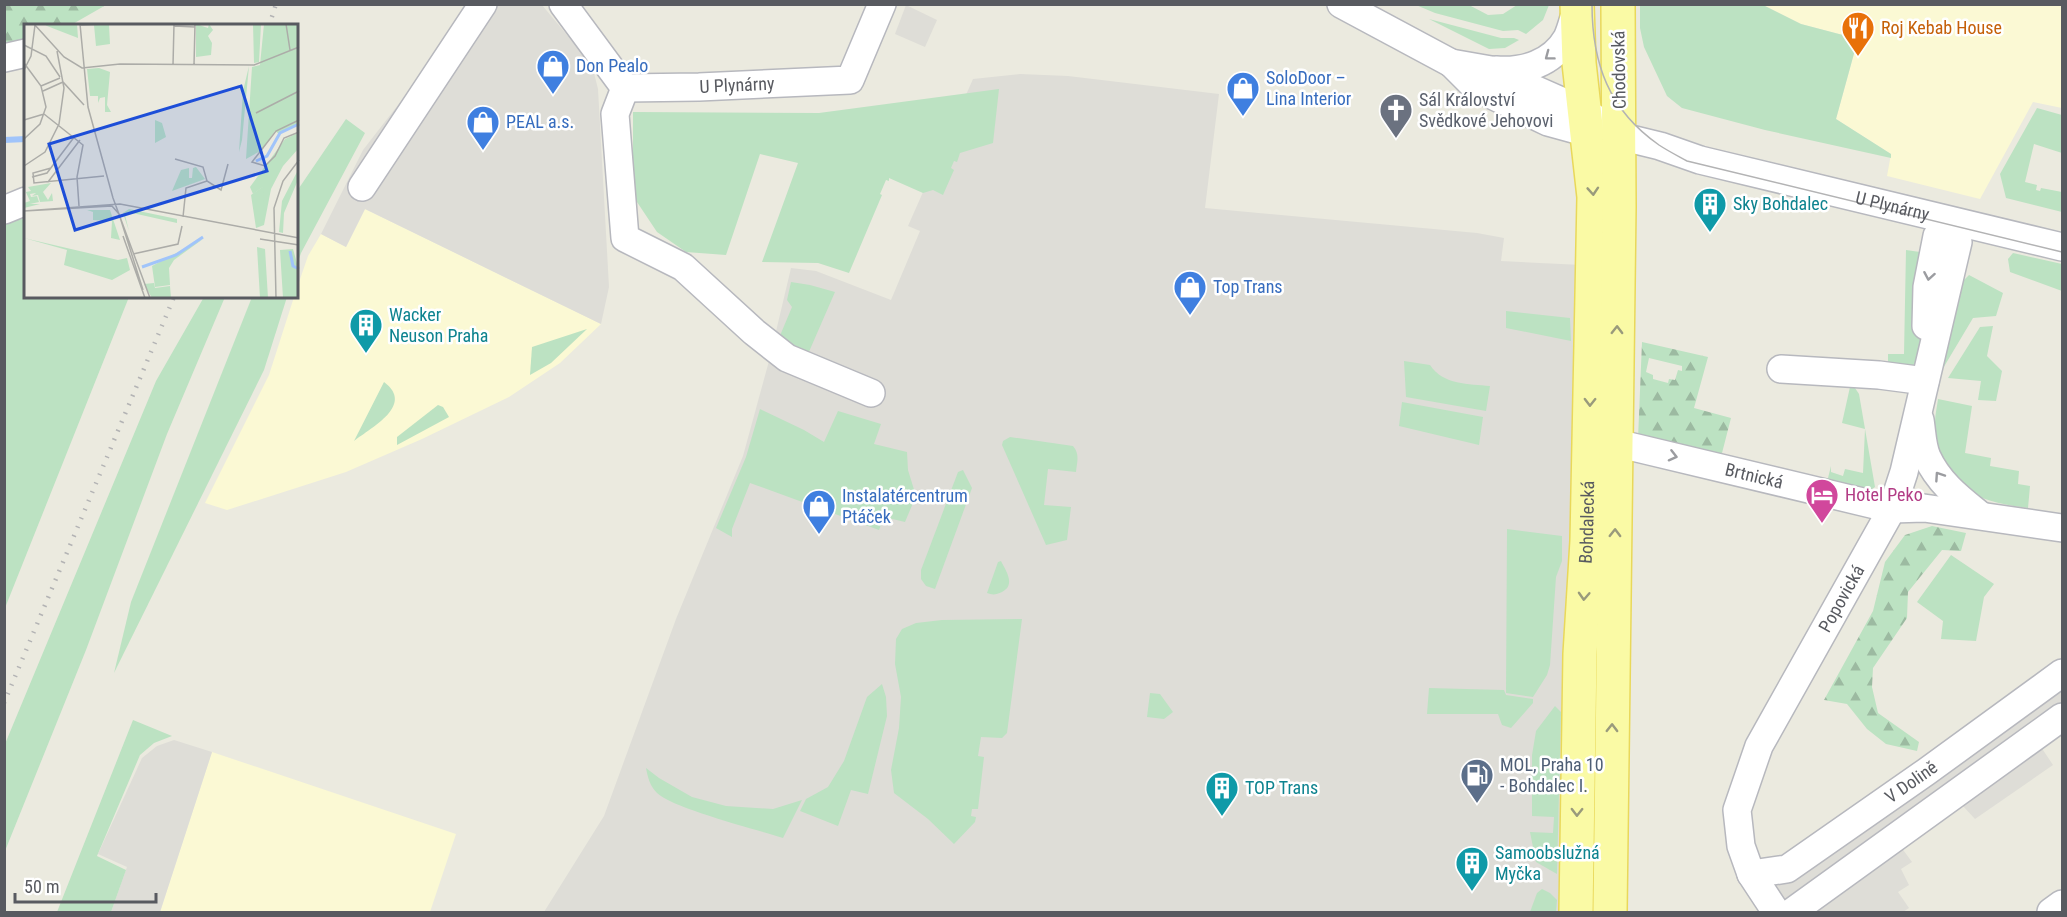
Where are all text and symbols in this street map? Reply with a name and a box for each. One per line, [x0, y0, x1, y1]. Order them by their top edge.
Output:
restaurant icon: Roj Kebab House [1840, 10, 1876, 57]
place label: Roj Kebab House [1881, 17, 2002, 38]
inset map [24, 24, 298, 298]
street label: Chodovská [1607, 31, 1630, 109]
shop icon: Don Pealo [535, 48, 571, 95]
one-way arrow [1545, 48, 1556, 59]
place label: Don Pealo [576, 55, 648, 76]
place label: SoloDoor – Lina Interior [1266, 67, 1352, 109]
shop icon: SoloDoor – Lina Interior [1225, 70, 1261, 117]
street label: U Plynárny [699, 72, 775, 97]
place label: Sál Království Svědkové Jehovovi [1419, 89, 1554, 131]
church icon: Sál Království Svědkové Jehovovi [1378, 92, 1414, 139]
shop icon: PEAL a.s. [465, 104, 501, 151]
place label: PEAL a.s. [506, 111, 574, 132]
building icon: Sky Bohdalec [1692, 186, 1728, 233]
one-way arrow [1587, 187, 1600, 196]
street label: U Plynárny [1854, 187, 1932, 225]
place label: Sky Bohdalec [1733, 193, 1828, 214]
shop icon: Top Trans [1172, 269, 1208, 316]
one-way arrow [1923, 271, 1936, 281]
place label: Top Trans [1213, 276, 1283, 297]
place label: Wacker Neuson Praha [389, 304, 488, 346]
building icon: Wacker Neuson Praha [348, 307, 384, 354]
one-way arrow [1611, 325, 1623, 334]
one-way arrow [1584, 397, 1596, 406]
one-way arrow [1668, 448, 1678, 461]
street label: Brtnická [1723, 458, 1785, 493]
one-way arrow [1935, 472, 1946, 483]
hotel icon: Hotel Peko [1804, 477, 1840, 524]
street label: Bohdalecká [1575, 481, 1598, 564]
place label: Hotel Peko [1845, 484, 1923, 505]
place label: Instalatércentrum Ptáček [842, 485, 968, 527]
shop icon: Instalatércentrum Ptáček [801, 488, 837, 535]
one-way arrow [1609, 529, 1621, 538]
street label: Popovická [1814, 561, 1868, 636]
one-way arrow [1577, 592, 1590, 601]
one-way arrow [1606, 724, 1618, 733]
place label: MOL, Praha 10 - Bohdalec I. [1500, 754, 1604, 796]
street label: V Dolině [1881, 756, 1941, 807]
fuel station icon: MOL, Praha 10 - Bohdalec I. [1459, 757, 1495, 804]
building icon: TOP Trans [1204, 770, 1240, 817]
place label: TOP Trans [1245, 777, 1318, 798]
one-way arrow [1571, 808, 1583, 817]
place label: Samoobslužná Myčka [1495, 842, 1600, 884]
building icon: Samoobslužná Myčka [1454, 845, 1490, 892]
scale bar [15, 866, 156, 904]
text: 50 m [24, 876, 59, 897]

